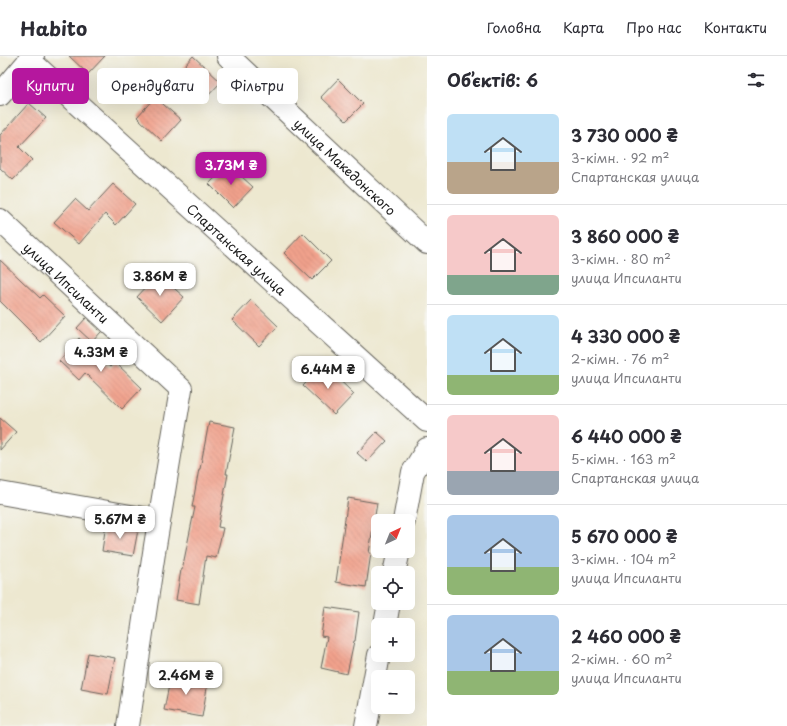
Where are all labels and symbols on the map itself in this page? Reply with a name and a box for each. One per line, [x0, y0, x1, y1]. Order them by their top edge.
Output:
street label: улица Македонского [290, 113, 401, 219]
pin: 3.73M ₴ [194, 152, 268, 186]
street label: Спартанская улица [183, 199, 292, 299]
street label: улица Ипсиланти [20, 237, 114, 327]
pin: 3.86M ₴ [123, 263, 197, 297]
pin: 4.33M ₴ [64, 339, 138, 373]
pin: 6.44M ₴ [291, 356, 365, 390]
pin: 5.67M ₴ [83, 506, 157, 540]
north arrow [371, 514, 415, 558]
pin: 2.46M ₴ [149, 662, 223, 696]

